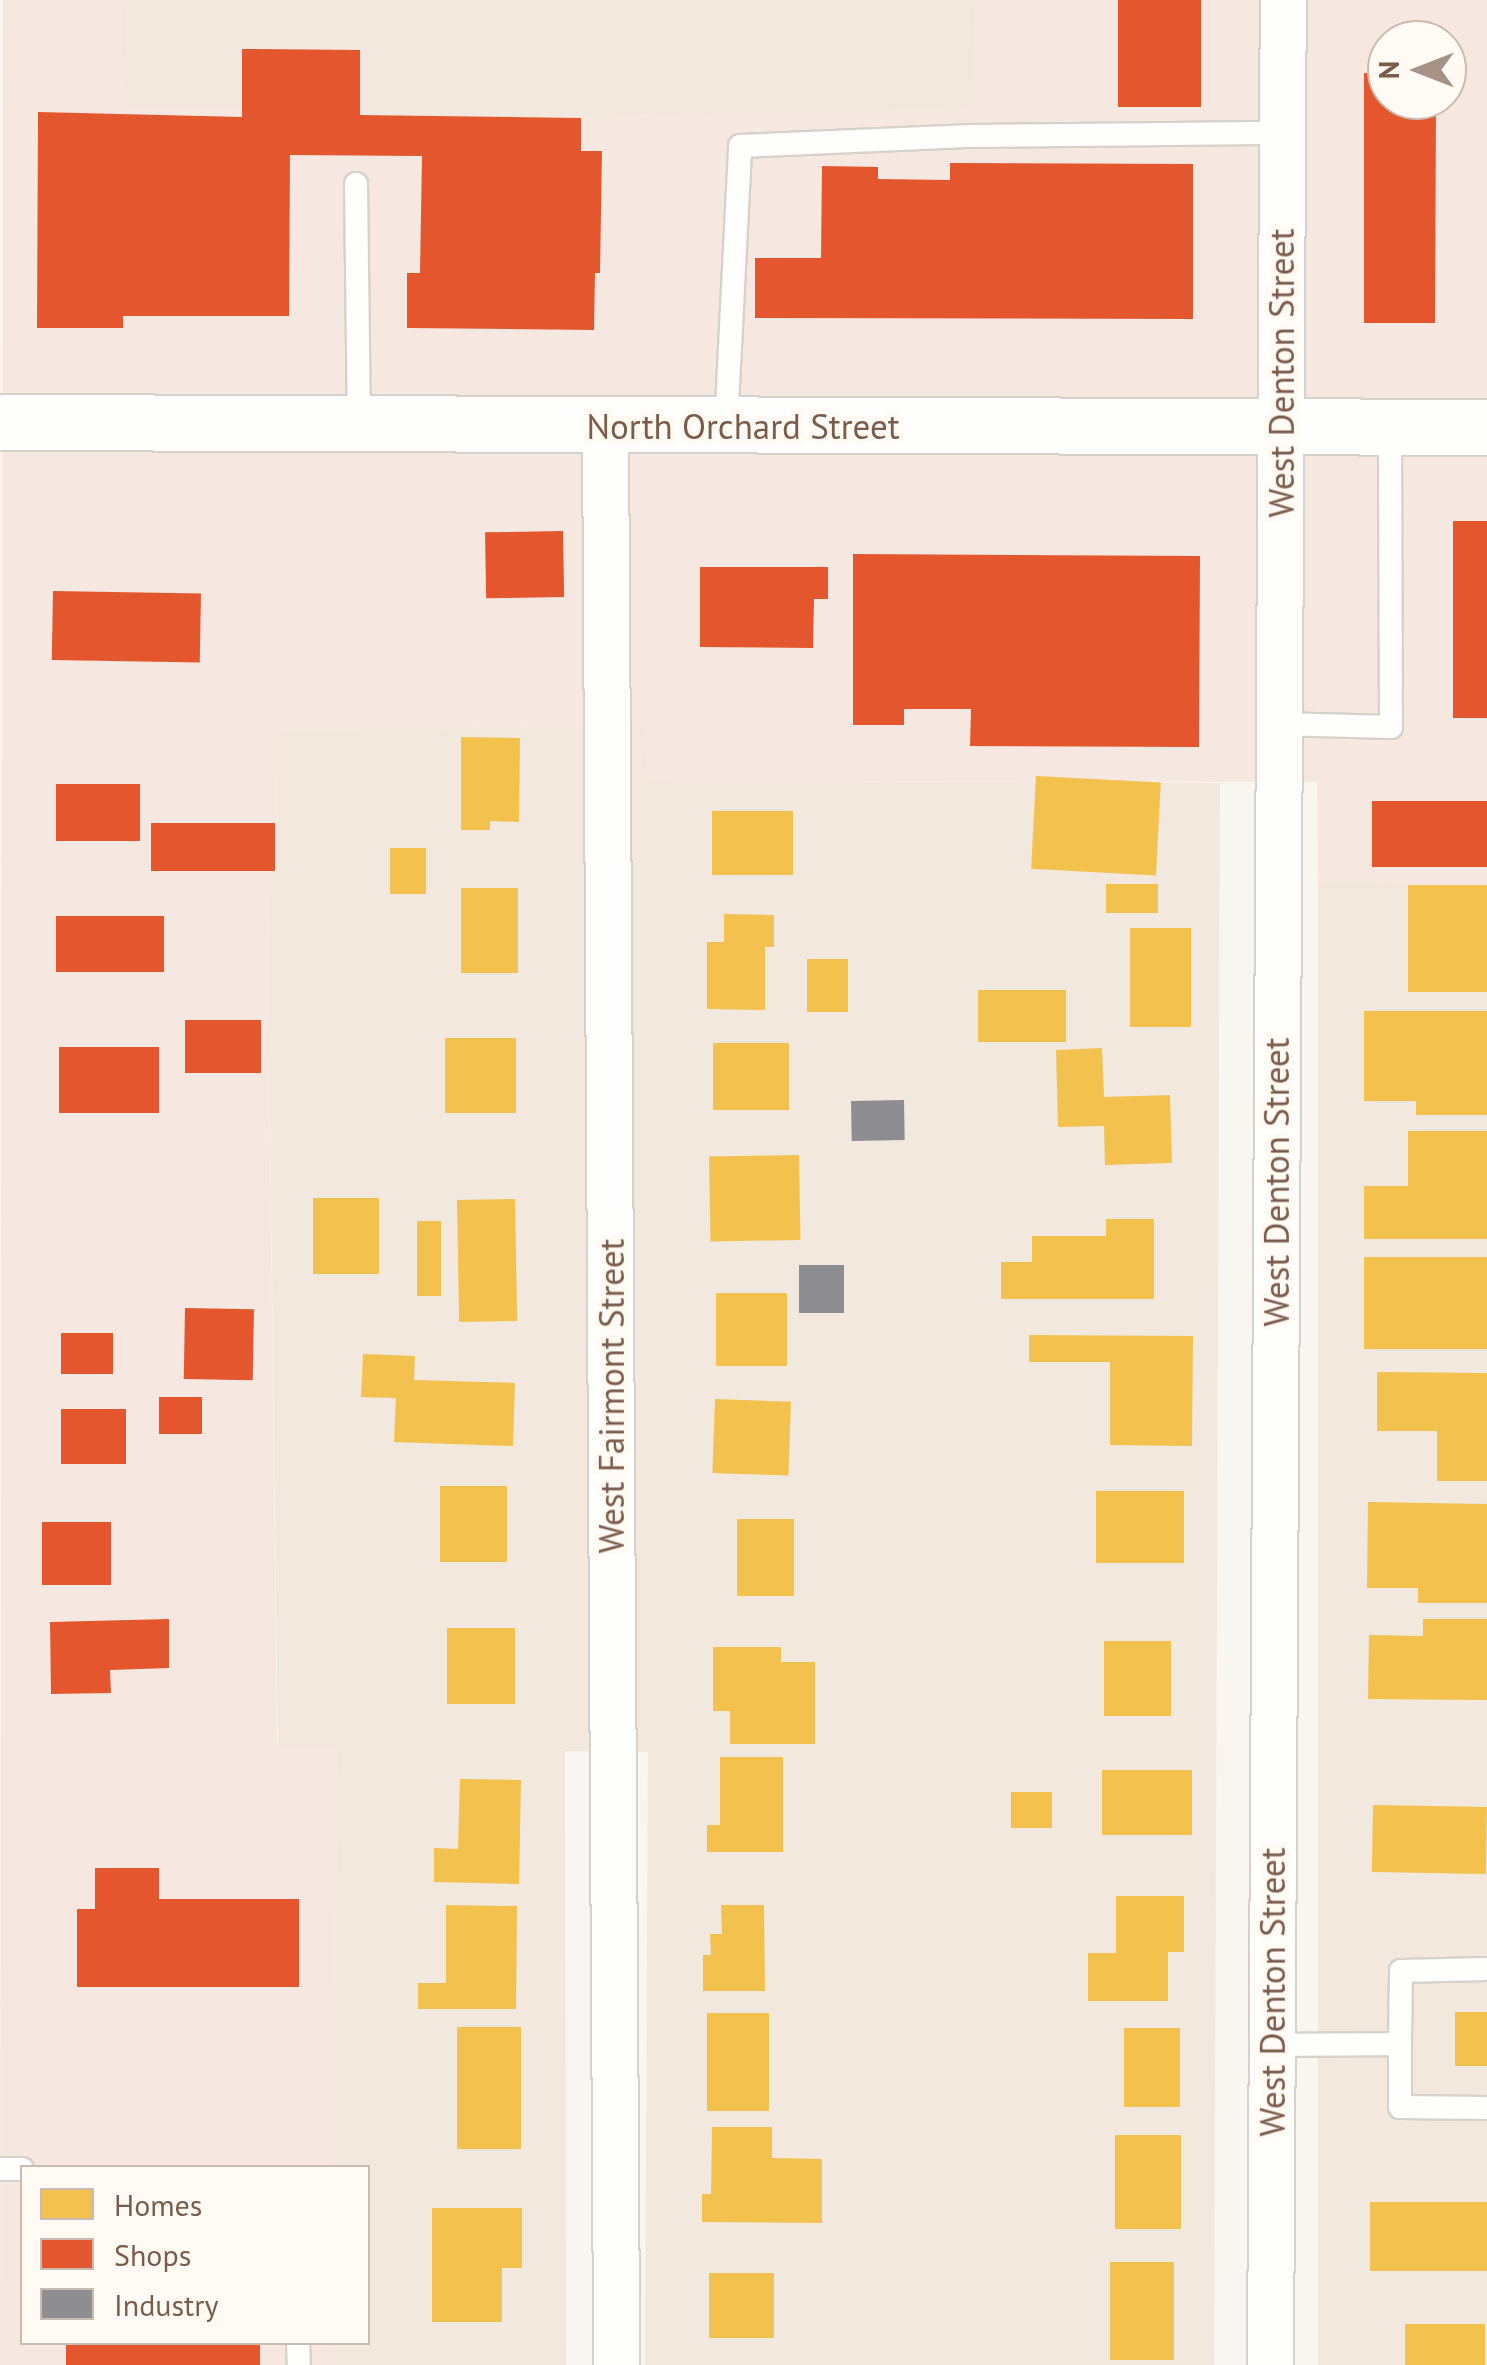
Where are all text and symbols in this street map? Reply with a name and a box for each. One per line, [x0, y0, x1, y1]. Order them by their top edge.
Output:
north arrow [1367, 20, 1467, 120]
text: N [1370, 61, 1407, 79]
street label: West Denton Street [1260, 228, 1302, 518]
street label: North Orchard Street [586, 405, 900, 447]
street label: West Denton Street [1255, 1037, 1297, 1327]
street label: West Fairmont Street [590, 1239, 632, 1553]
street label: West Denton Street [1251, 1847, 1293, 2137]
legend [20, 2165, 370, 2345]
text: Homes [114, 2185, 202, 2224]
text: Shops [114, 2235, 191, 2274]
text: Industry [114, 2285, 218, 2324]

